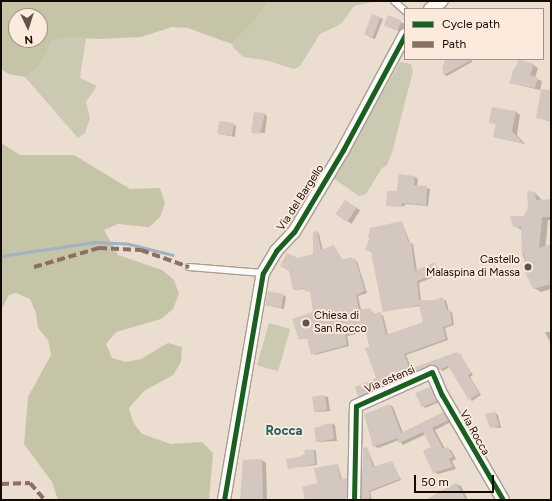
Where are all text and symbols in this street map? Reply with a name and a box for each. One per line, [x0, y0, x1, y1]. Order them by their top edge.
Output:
north arrow [8, 8, 48, 48]
legend [404, 8, 544, 60]
text: Cycle path [442, 17, 500, 31]
text: N [24, 33, 34, 46]
text: Path [442, 37, 466, 51]
street label: Via del Bargello [275, 163, 327, 233]
place label: Castello Malaspina di Massa [426, 254, 520, 280]
marker: Castello Malaspina di Massa [523, 262, 533, 272]
place label: Chiesa di San Rocco [314, 310, 367, 336]
marker: Chiesa di San Rocco [301, 318, 311, 328]
street label: Via estensi [363, 363, 417, 397]
street label: Via Rocca [456, 408, 492, 458]
district label: Rocca [265, 423, 303, 439]
scale bar [416, 467, 496, 493]
text: 50 m [421, 475, 449, 489]

